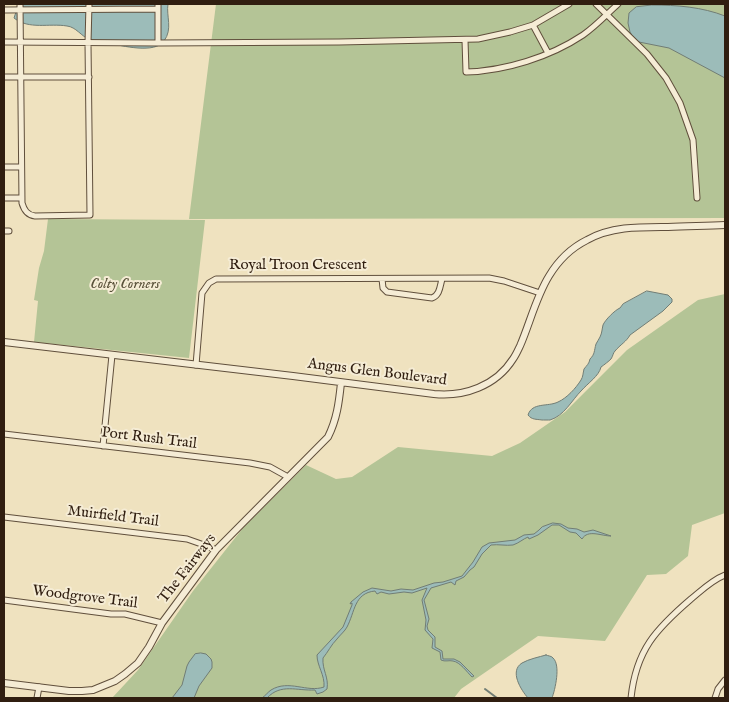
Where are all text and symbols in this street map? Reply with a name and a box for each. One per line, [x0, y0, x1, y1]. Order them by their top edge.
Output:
street label: Royal Troon Crescent [229, 257, 367, 275]
park label: Colty Corners [90, 276, 160, 294]
street label: Angus Glen Boulevard [306, 356, 448, 390]
street label: Port Rush Trail [100, 424, 198, 454]
street label: Muirfield Trail [66, 502, 160, 532]
street label: The Fairways [155, 531, 221, 607]
street label: Woodgrove Trail [31, 583, 139, 613]

